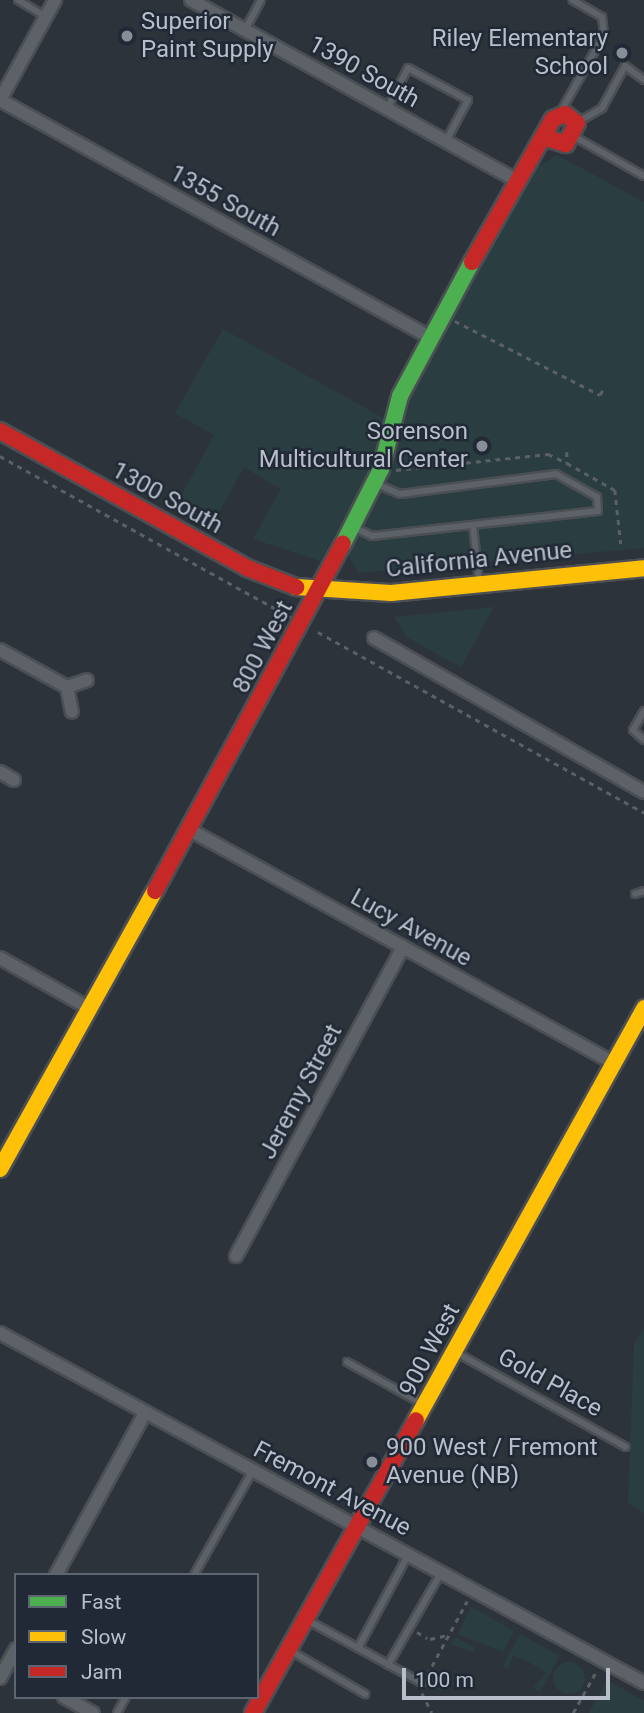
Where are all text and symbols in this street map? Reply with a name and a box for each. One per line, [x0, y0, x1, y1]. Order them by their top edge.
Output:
place label: Superior Paint Supply [141, 8, 274, 64]
place label: Riley Elementary School [432, 25, 608, 81]
marker: Superior Paint Supply [119, 28, 135, 44]
street label: 1390 South [304, 30, 424, 114]
marker: Riley Elementary School [614, 45, 630, 61]
street label: 1355 South [165, 159, 285, 243]
place label: Sorenson Multicultural Center [259, 418, 468, 474]
marker: Sorenson Multicultural Center [474, 438, 490, 454]
street label: 1300 South [107, 456, 227, 540]
street label: California Avenue [384, 536, 574, 584]
street label: 800 West [227, 596, 299, 698]
street label: Lucy Avenue [345, 883, 477, 973]
street label: Jeremy Street [253, 1020, 349, 1164]
street label: 900 West [394, 1299, 466, 1401]
street label: Gold Place [493, 1343, 607, 1423]
place label: 900 West / Fremont Avenue (NB) [386, 1434, 598, 1490]
street label: Fremont Avenue [248, 1435, 416, 1543]
marker: 900 West / Fremont Avenue (NB) [364, 1454, 380, 1470]
legend [14, 1573, 259, 1699]
text: Fast [81, 1590, 121, 1614]
text: Slow [81, 1625, 126, 1649]
scale bar [406, 1654, 614, 1698]
text: Jam [81, 1660, 122, 1684]
text: 100 m [415, 1668, 474, 1692]

